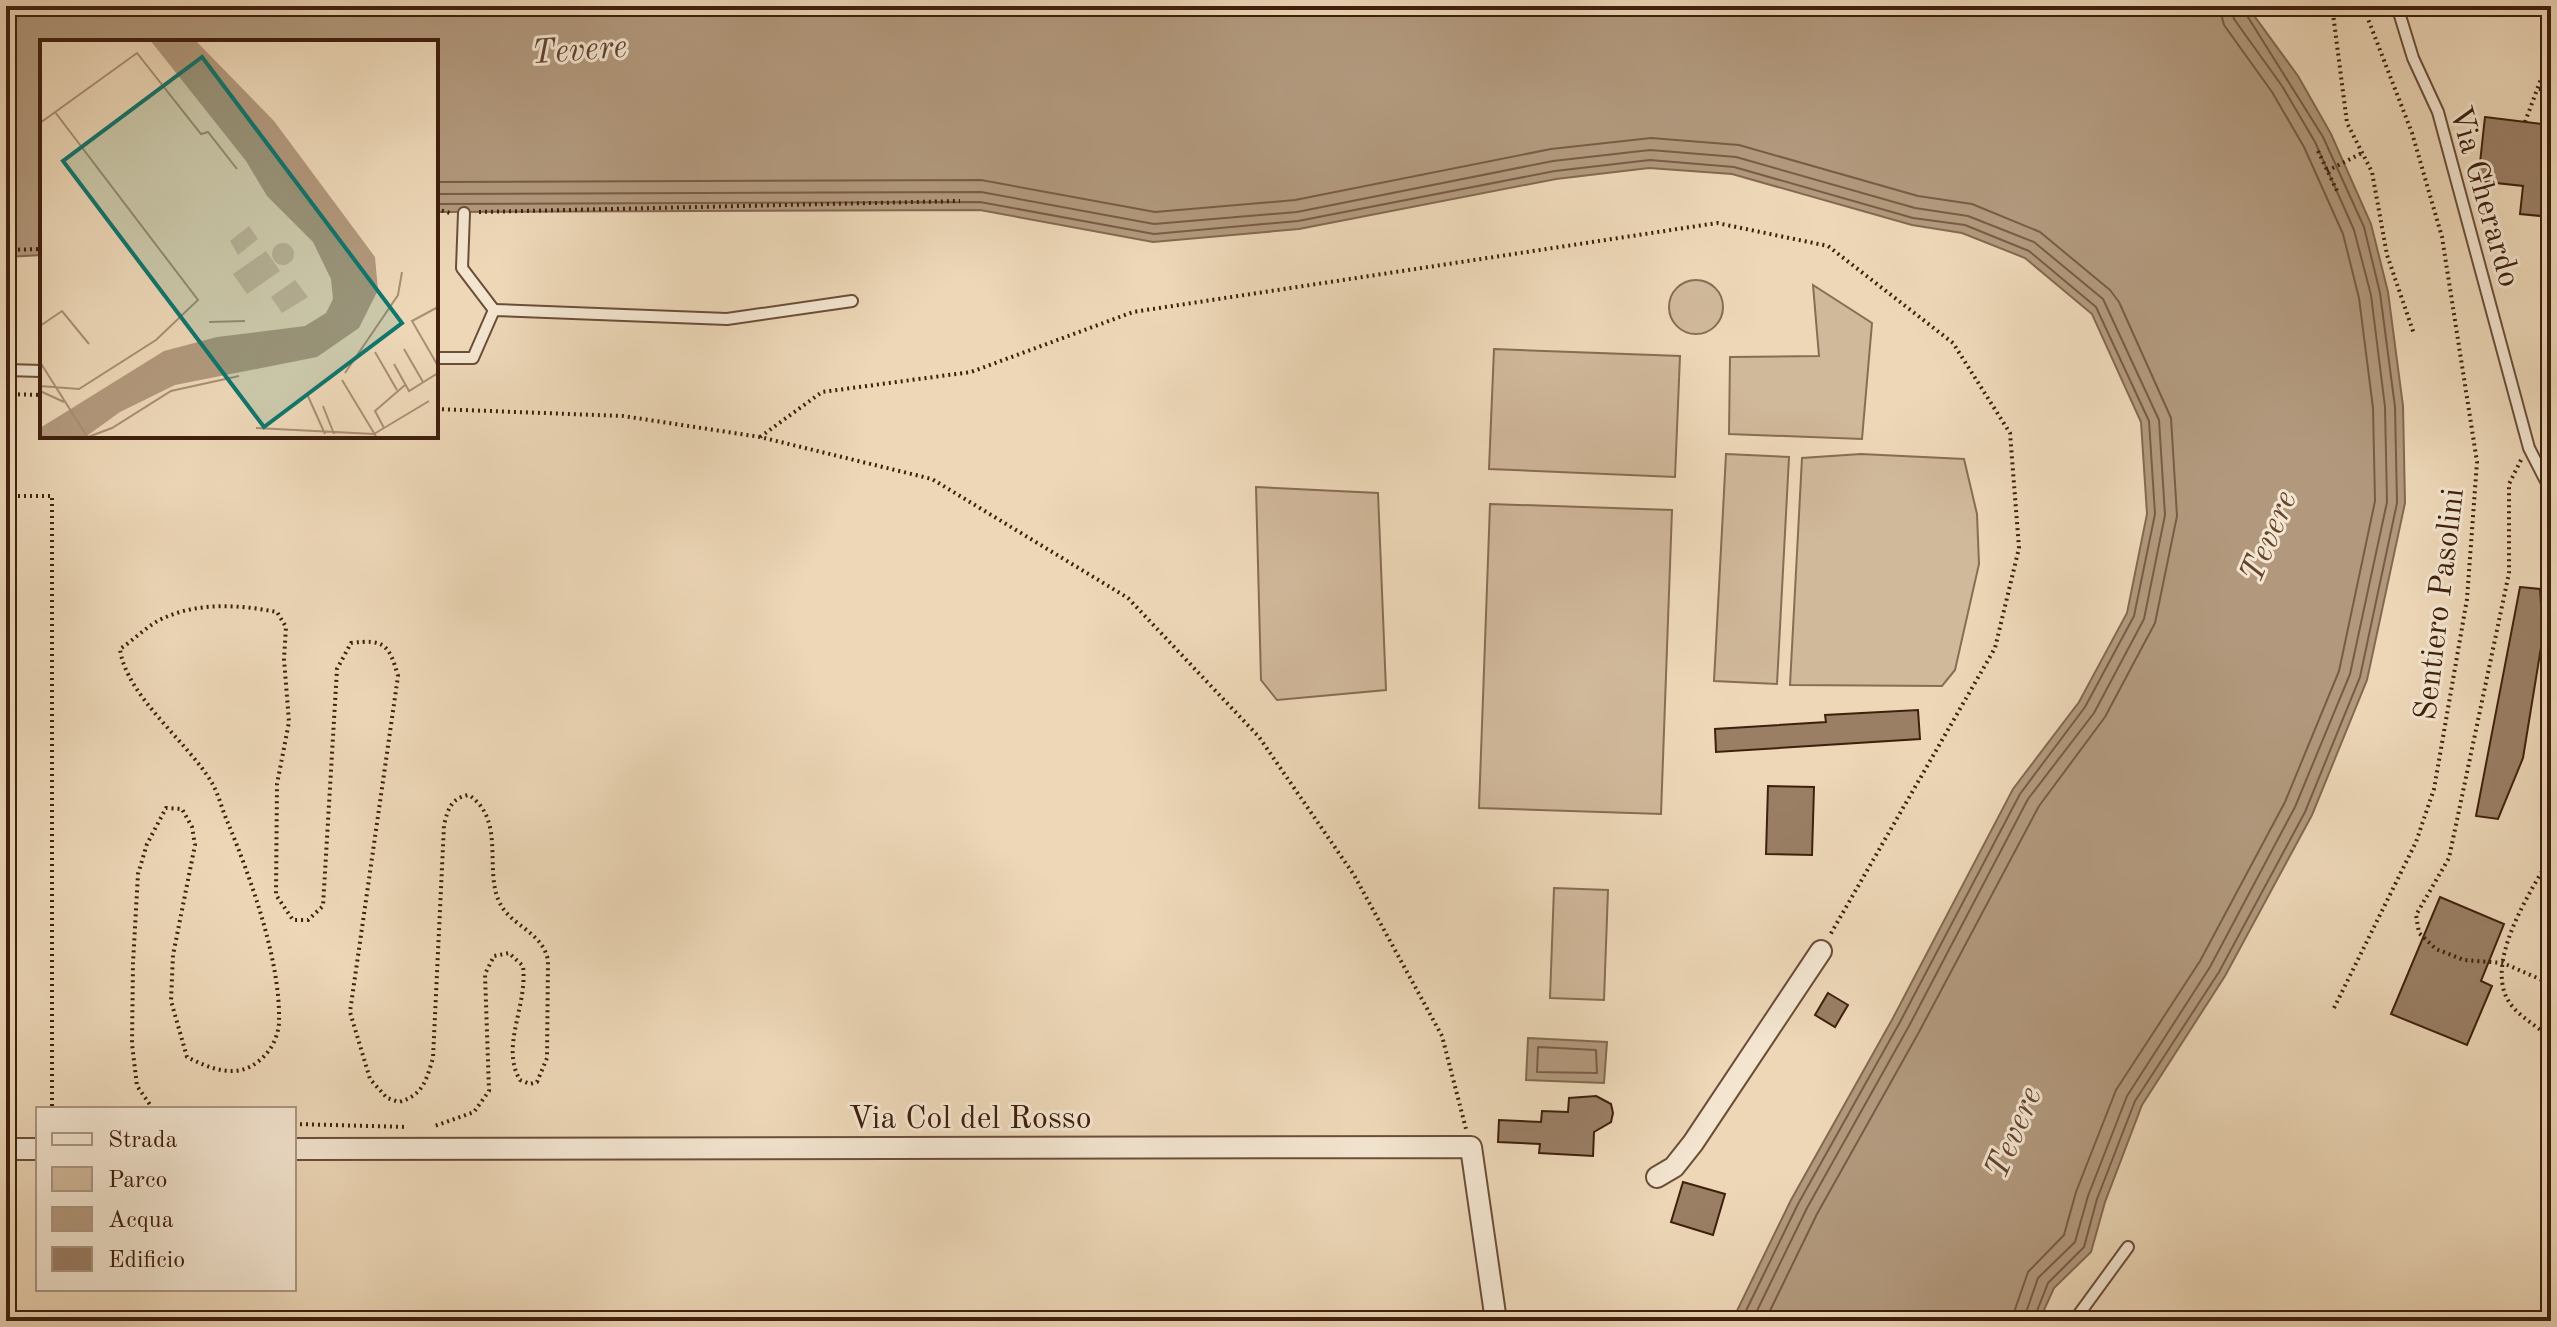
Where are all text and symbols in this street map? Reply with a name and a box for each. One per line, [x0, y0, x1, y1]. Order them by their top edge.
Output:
water label: Tevere [530, 31, 628, 71]
inset map [40, 40, 438, 438]
street label: Via Gherardo [2442, 103, 2524, 291]
water label: Tevere [2235, 486, 2304, 588]
street label: Sentiero Pasolini [2411, 487, 2471, 722]
water label: Tevere [1980, 1082, 2049, 1184]
street label: Via Col del Rosso [848, 1104, 1092, 1136]
legend [36, 1107, 296, 1291]
text: Strada [108, 1129, 178, 1153]
text: Parco [108, 1169, 167, 1193]
text: Acqua [108, 1209, 174, 1233]
text: Edificio [108, 1249, 185, 1273]

